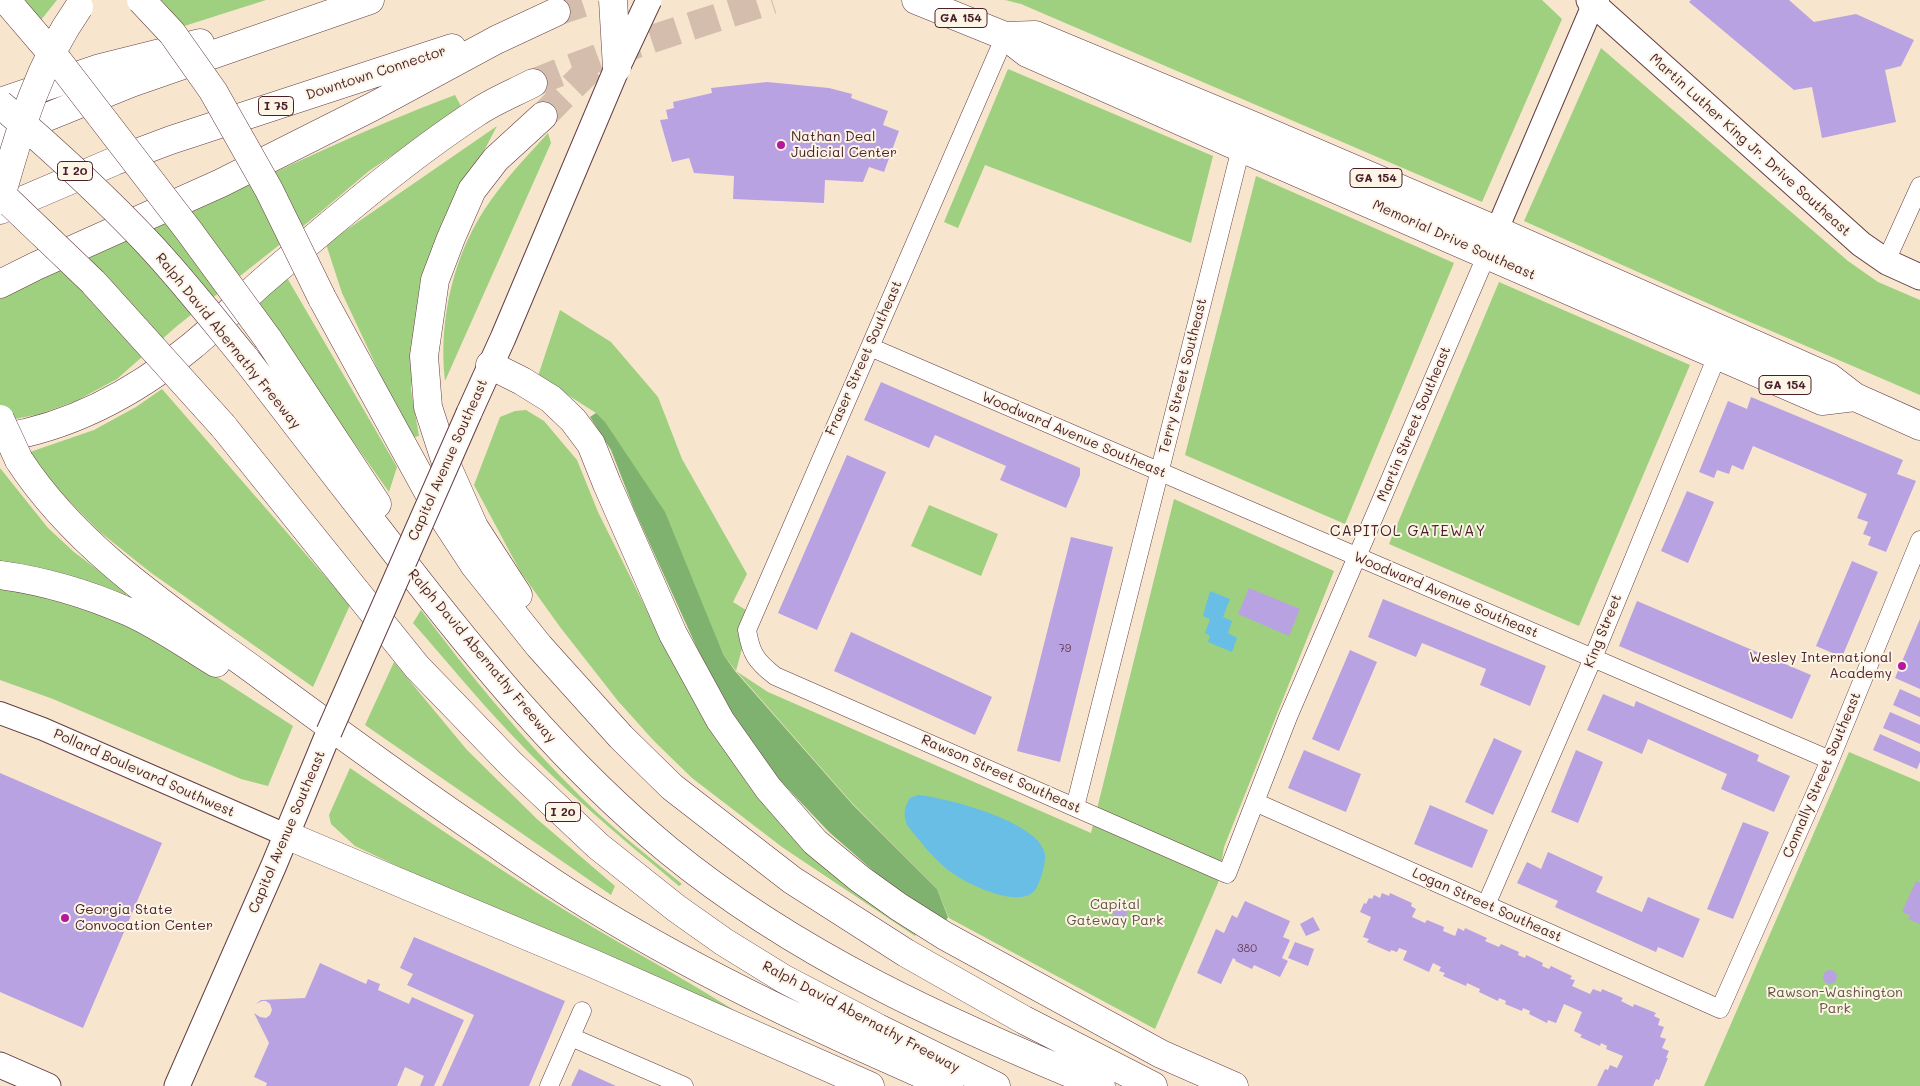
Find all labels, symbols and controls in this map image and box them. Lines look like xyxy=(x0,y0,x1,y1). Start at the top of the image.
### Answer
road number: GA 154 xyxy=(935,8,987,28)
street label: Downtown Connector xyxy=(304,42,448,104)
street label: Martin Luther King Jr. Drive Southeast xyxy=(1646,50,1854,240)
road number: I 75 xyxy=(258,96,294,115)
place label: Nathan Deal Judicial Center xyxy=(791,129,897,162)
marker: Nathan Deal Judicial Center xyxy=(775,139,787,151)
road number: I 20 xyxy=(58,162,92,180)
road number: GA 154 xyxy=(1350,168,1402,188)
street label: Memorial Drive Southeast xyxy=(1370,196,1538,284)
street label: Ralph David Abernathy Freeway xyxy=(152,250,304,432)
street label: Fraser Street Southeast xyxy=(822,278,906,438)
street label: Terry Street Southeast xyxy=(1156,297,1210,455)
street label: Martin Street Southeast xyxy=(1374,344,1454,504)
road number: GA 154 xyxy=(1759,376,1811,394)
street label: Capitol Avenue Southeast xyxy=(405,377,491,543)
street label: Woodward Avenue Southeast xyxy=(979,388,1169,482)
district label: CAPITOL GATEWAY xyxy=(1328,522,1488,540)
street label: Woodward Avenue Southeast xyxy=(1351,548,1541,642)
street label: Ralph David Abernathy Freeway xyxy=(404,566,560,746)
street label: King Street xyxy=(1581,592,1625,670)
house number: 79 xyxy=(1059,642,1071,656)
place label: Wesley International Academy xyxy=(1749,650,1892,682)
marker: Wesley International Academy xyxy=(1896,660,1908,672)
street label: Connally Street Southeast xyxy=(1779,689,1865,861)
street label: Pollard Boulevard Southwest xyxy=(51,725,237,821)
street label: Rawson Street Southeast xyxy=(918,731,1084,817)
street label: Capitol Avenue Southeast xyxy=(245,748,329,916)
road number: I 20 xyxy=(546,802,580,822)
street label: Logan Street Southeast xyxy=(1410,864,1564,946)
park label: Capital Gateway Park xyxy=(1066,897,1164,930)
place label: Georgia State Convocation Center xyxy=(75,902,213,934)
marker: Georgia State Convocation Center xyxy=(59,912,71,924)
house number: 380 xyxy=(1237,942,1257,956)
street label: Ralph David Abernathy Freeway xyxy=(759,958,963,1076)
park label: Rawson-Washington Park xyxy=(1767,985,1903,1018)

